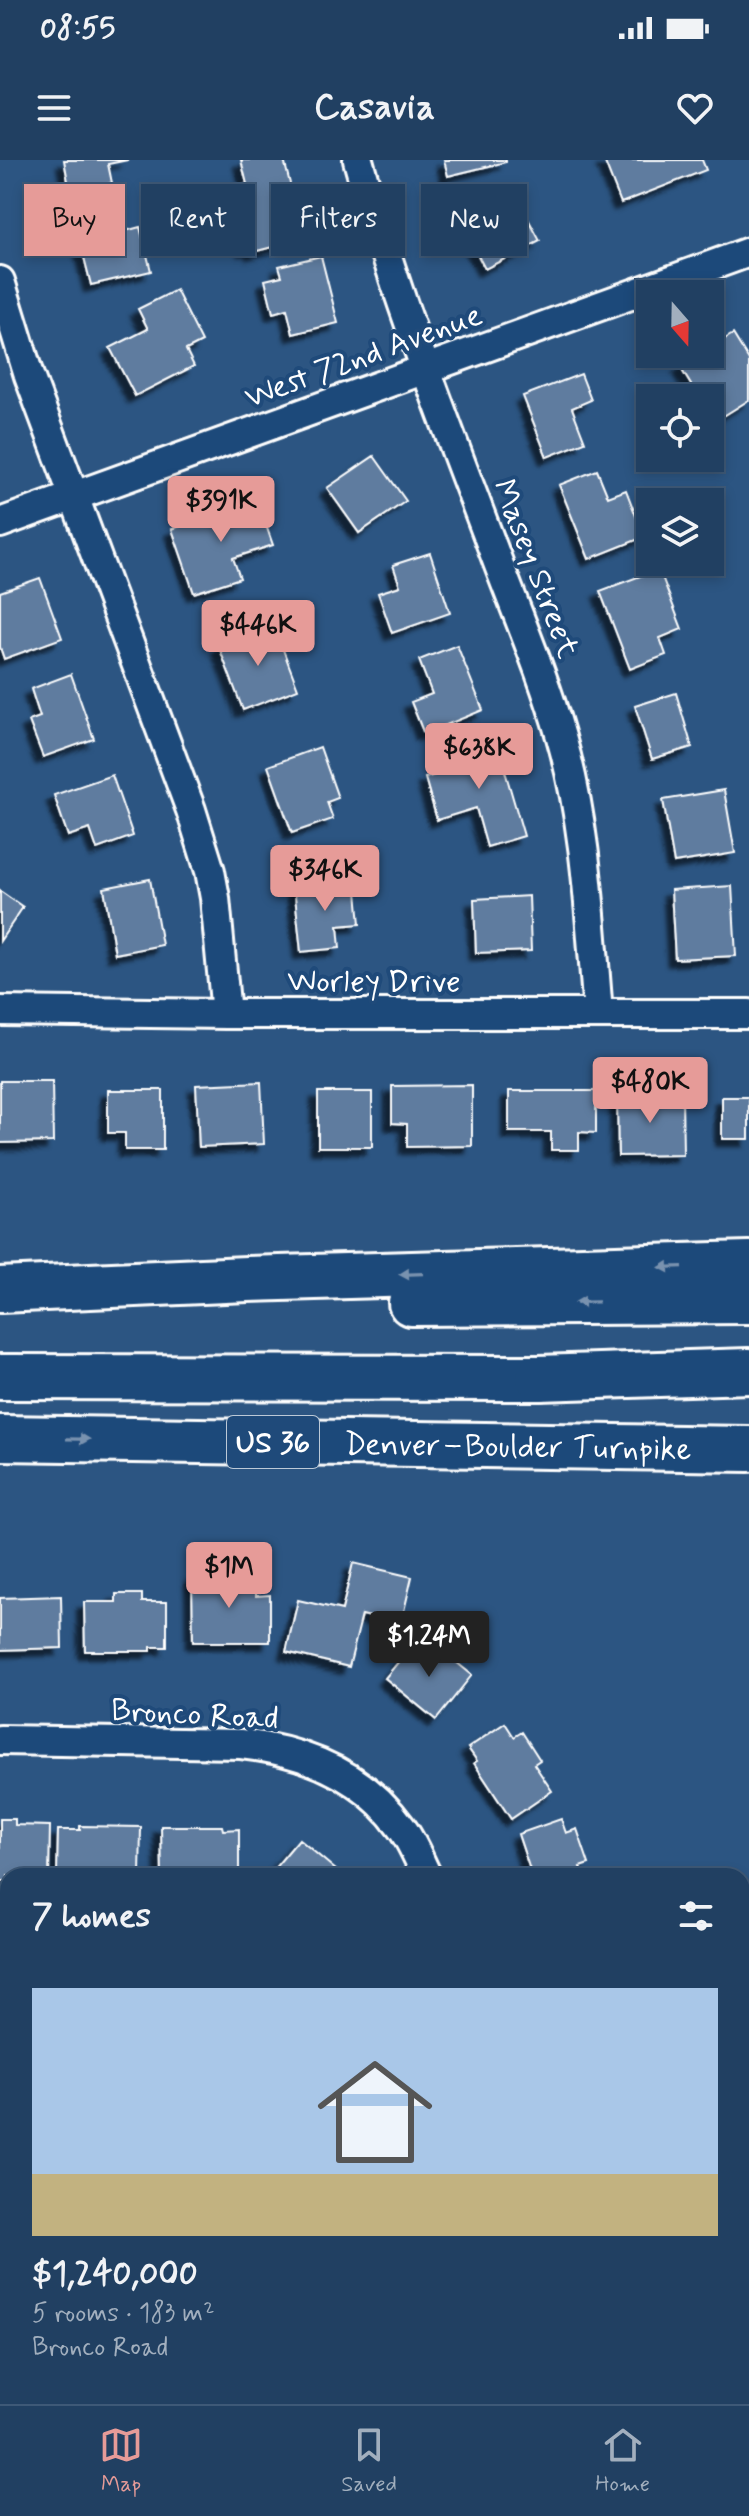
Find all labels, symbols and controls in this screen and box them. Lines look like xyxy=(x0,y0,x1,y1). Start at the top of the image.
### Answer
text: 08:55 xyxy=(40,9,115,48)
text: Casavia xyxy=(314,85,435,132)
icon: menu xyxy=(32,86,76,130)
icon: heart xyxy=(673,86,717,130)
chip: Buy xyxy=(24,184,125,256)
chip: Rent xyxy=(141,184,255,256)
chip: Filters xyxy=(271,184,405,256)
chip: New xyxy=(421,184,527,256)
north arrow xyxy=(636,280,724,368)
map controls xyxy=(636,280,724,576)
street label: West 72nd Avenue xyxy=(239,294,488,419)
button: locate xyxy=(636,384,724,472)
street label: Masey Street xyxy=(482,473,589,664)
pin: $391K xyxy=(165,476,277,544)
text: $391K xyxy=(185,485,257,519)
button: layers xyxy=(636,488,724,576)
pin: $446K xyxy=(202,600,314,668)
text: $446K xyxy=(220,609,296,643)
pin: $638K xyxy=(423,723,535,791)
text: $638K xyxy=(443,732,515,766)
pin: $346K xyxy=(269,845,381,913)
text: $346K xyxy=(288,854,362,888)
street label: Worley Drive xyxy=(287,961,461,1003)
pin: $480K xyxy=(594,1057,706,1125)
text: $480K xyxy=(611,1066,689,1100)
one-way arrow xyxy=(658,1260,683,1273)
one-way arrow xyxy=(398,1268,423,1281)
one-way arrow xyxy=(574,1296,599,1308)
road number: US 36 xyxy=(227,1416,319,1468)
street label: Denver–Boulder Turnpike xyxy=(344,1424,692,1471)
one-way arrow xyxy=(66,1433,91,1446)
pin: $1M xyxy=(190,1542,268,1610)
text: $1M xyxy=(204,1551,254,1585)
pin: $1.24M xyxy=(364,1611,494,1679)
text: $1.24M xyxy=(387,1620,471,1654)
street label: Bronco Road xyxy=(110,1690,280,1740)
text: 7 homes xyxy=(32,1894,151,1939)
icon: filters xyxy=(674,1894,718,1938)
icon: home xyxy=(303,2040,447,2184)
text: $1,240,000 xyxy=(32,2252,198,2297)
text: 5 rooms · 183 m² xyxy=(32,2297,215,2331)
text: Bronco Road xyxy=(32,2331,168,2365)
tab: Map xyxy=(99,2423,143,2499)
tab: Saved xyxy=(341,2423,397,2499)
tab: Home xyxy=(595,2423,650,2499)

